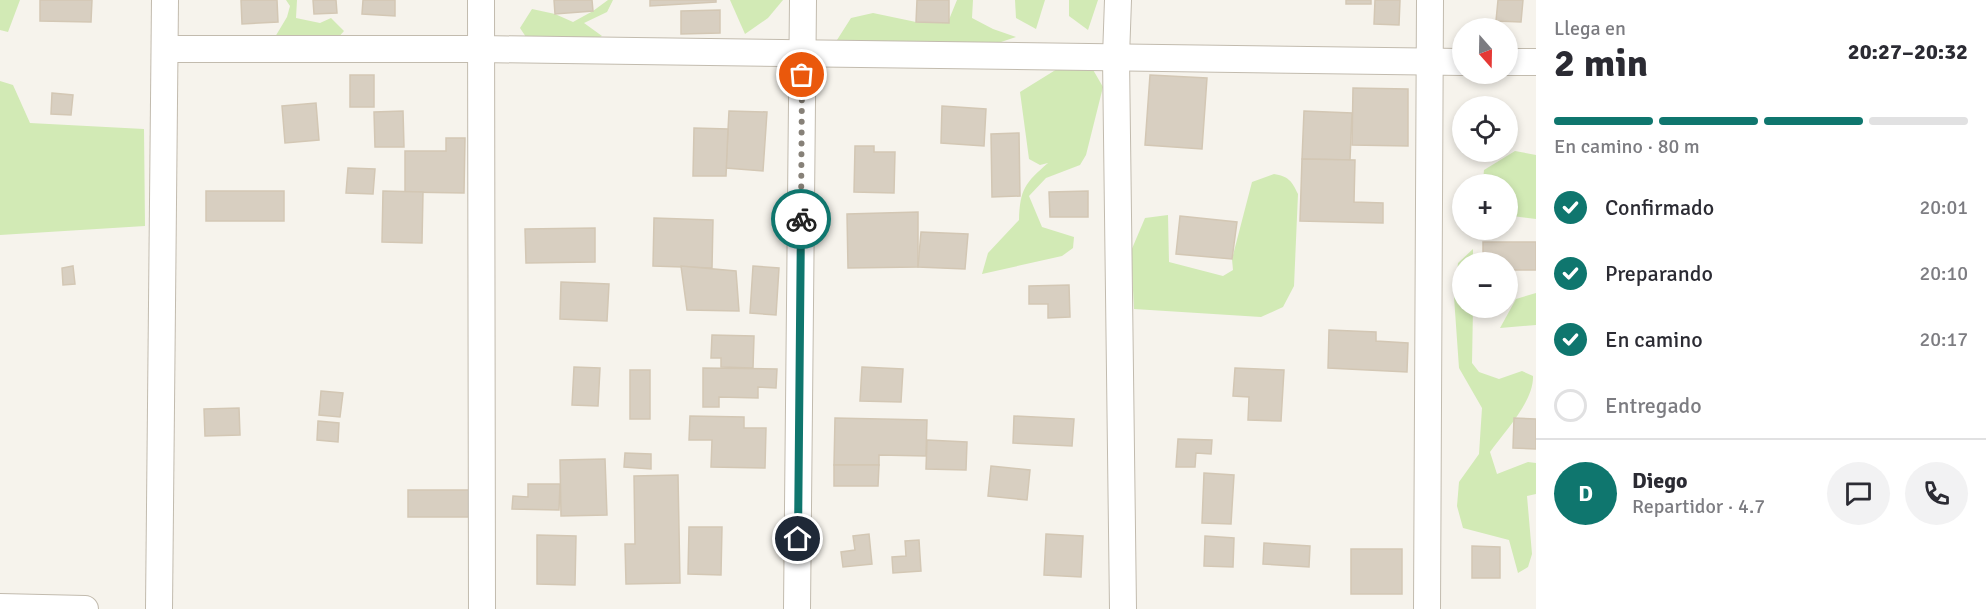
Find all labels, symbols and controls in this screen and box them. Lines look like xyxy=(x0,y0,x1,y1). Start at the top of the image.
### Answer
text: Llega en xyxy=(1554,16,1626,41)
north arrow xyxy=(1452,18,1518,84)
map controls xyxy=(1452,18,1518,318)
text: 20:27–20:32 xyxy=(1848,38,1968,65)
text: 2 min xyxy=(1554,39,1648,87)
pin xyxy=(776,49,827,100)
icon: bag xyxy=(785,58,818,91)
button: locate xyxy=(1452,96,1518,162)
text: En camino · 80 m xyxy=(1554,134,1700,159)
button: + xyxy=(1452,174,1518,240)
courier xyxy=(771,189,831,249)
icon: check xyxy=(1554,191,1587,224)
text: Confirmado xyxy=(1605,194,1714,221)
text: 20:01 xyxy=(1919,195,1968,220)
icon: bike xyxy=(785,203,818,236)
button: − xyxy=(1452,252,1518,318)
icon: check xyxy=(1554,257,1587,290)
text: Preparando xyxy=(1605,260,1713,287)
text: 20:10 xyxy=(1919,261,1968,286)
icon: check xyxy=(1554,323,1587,356)
text: En camino xyxy=(1605,326,1703,353)
text: 20:17 xyxy=(1919,327,1968,352)
text: Entregado xyxy=(1605,392,1702,419)
button: chat xyxy=(1827,462,1890,525)
button: phone xyxy=(1905,462,1968,525)
text: Diego xyxy=(1632,467,1687,494)
text: D xyxy=(1578,480,1593,507)
text: Repartidor · 4.7 xyxy=(1632,494,1765,519)
pin xyxy=(772,513,823,564)
icon: home xyxy=(781,522,814,555)

